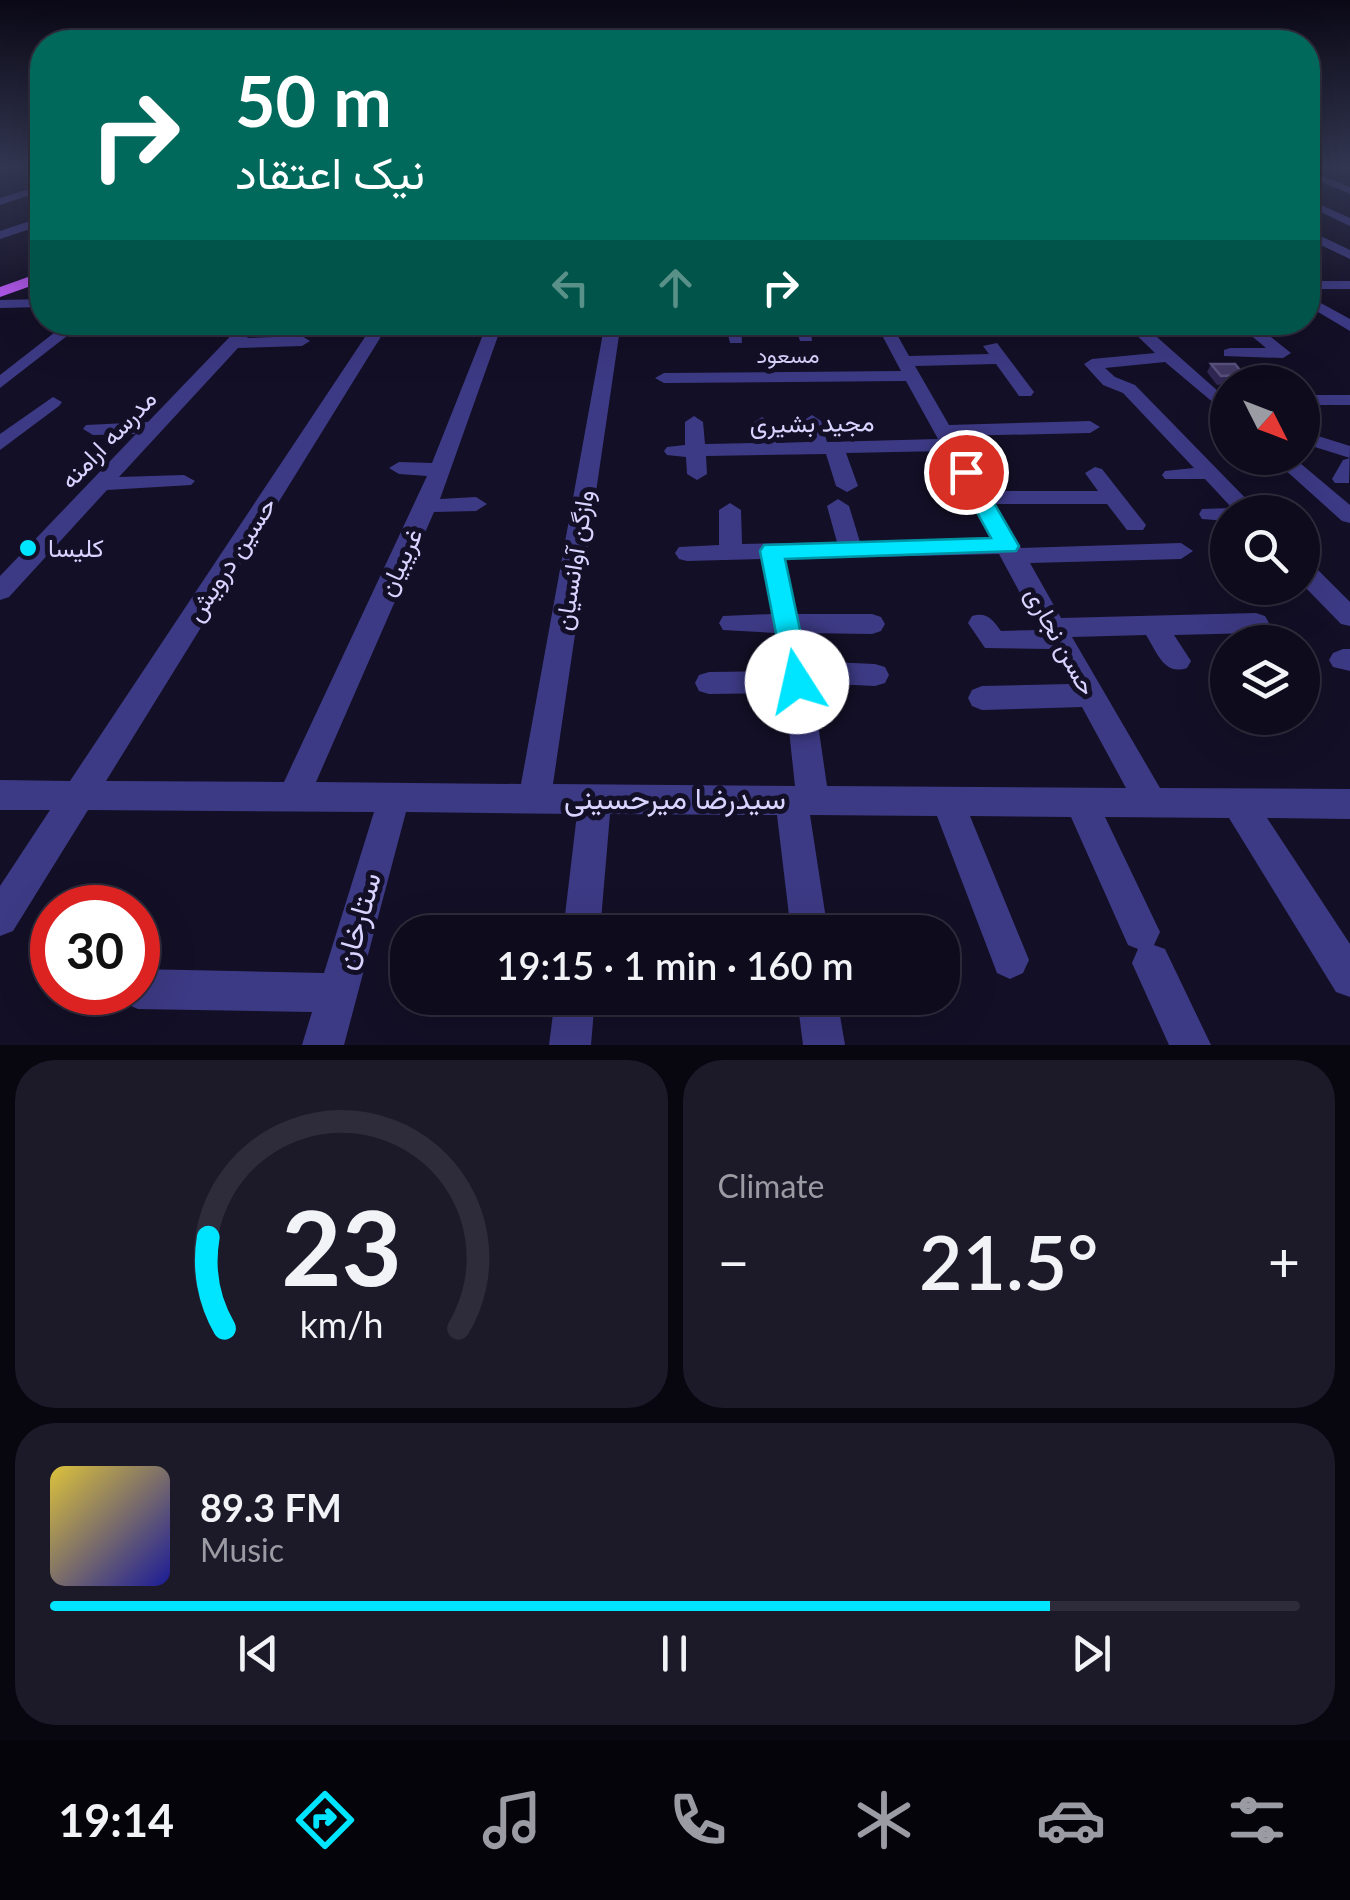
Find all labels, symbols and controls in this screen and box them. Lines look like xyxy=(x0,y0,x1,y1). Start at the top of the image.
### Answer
text: 50 m xyxy=(235,58,392,142)
icon: right xyxy=(70,70,200,200)
text: نیک اعتقاد xyxy=(235,145,425,199)
icon: left xyxy=(543,260,598,315)
icon: ahead xyxy=(648,260,703,315)
icon: right xyxy=(753,260,808,315)
street label: مسعود xyxy=(756,341,820,369)
north arrow xyxy=(1210,365,1320,475)
map controls xyxy=(1210,365,1320,735)
street label: مدرسه ارامنه xyxy=(53,383,163,495)
street label: مجید بشیری xyxy=(749,406,875,440)
pin xyxy=(924,430,1009,515)
icon: arrive xyxy=(939,445,994,500)
street label: وازگن آوانسیان xyxy=(547,487,601,633)
street label: حسین درویش xyxy=(179,491,283,627)
button: search xyxy=(1210,495,1320,605)
street label: غریبیان xyxy=(370,523,430,601)
place label: کلیسا xyxy=(48,532,104,563)
marker: کلیسا xyxy=(17,537,39,559)
street label: حسن نجاری xyxy=(1018,581,1104,701)
button: layers xyxy=(1210,625,1320,735)
position arrow xyxy=(745,630,849,734)
street label: سیدرضا میرحسینی xyxy=(564,779,786,817)
street label: ستارخان xyxy=(325,868,389,974)
speed limit sign: 30 xyxy=(30,885,160,1015)
text: 19:15 · 1 min · 160 m xyxy=(497,942,853,988)
text: Climate xyxy=(718,1166,824,1205)
text: 23 xyxy=(281,1183,402,1308)
text: 21.5° xyxy=(919,1216,1098,1306)
text: − xyxy=(718,1228,749,1294)
text: + xyxy=(1268,1228,1300,1294)
text: km/h xyxy=(299,1303,383,1346)
text: 89.3 FM xyxy=(200,1484,342,1530)
text: Music xyxy=(200,1530,284,1569)
icon: previous xyxy=(231,1626,286,1681)
icon: pause xyxy=(647,1626,702,1681)
icon: next xyxy=(1064,1626,1119,1681)
icon: directions xyxy=(290,1785,360,1855)
icon: music xyxy=(477,1785,547,1855)
icon: phone xyxy=(663,1785,733,1855)
icon: climate xyxy=(849,1785,919,1855)
icon: car xyxy=(1036,1785,1106,1855)
icon: filters xyxy=(1222,1785,1292,1855)
text: 19:14 xyxy=(58,1793,174,1847)

